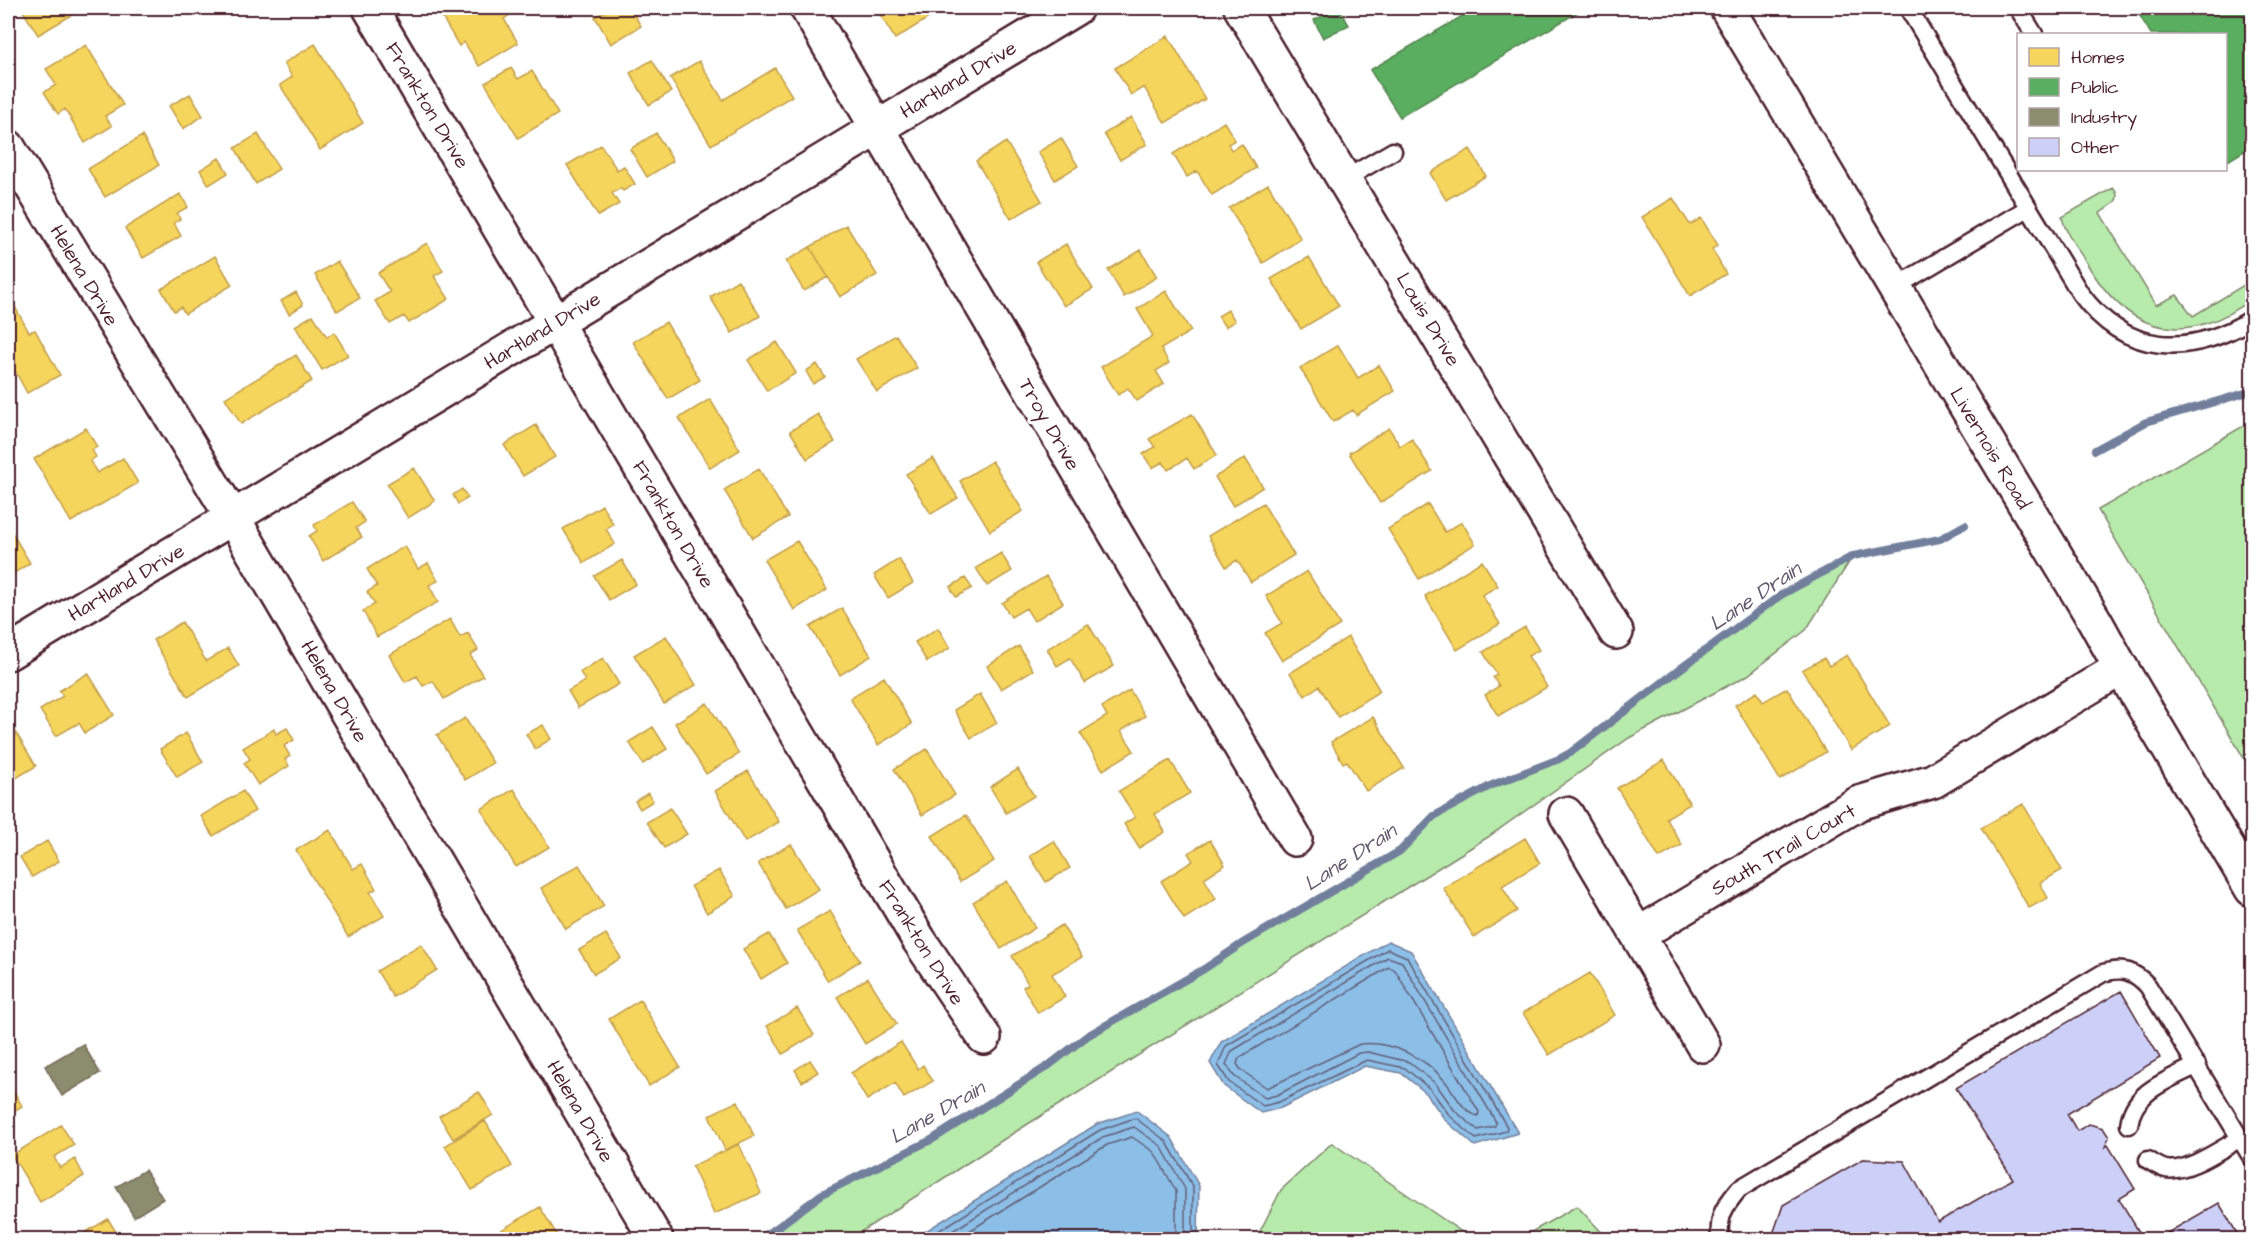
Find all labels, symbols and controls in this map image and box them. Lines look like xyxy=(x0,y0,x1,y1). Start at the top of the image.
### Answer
legend xyxy=(2017,33,2227,171)
street label: Hartland Drive xyxy=(895,34,1022,126)
street label: Frankton Drive xyxy=(378,37,476,174)
text: Homes xyxy=(2071,45,2125,70)
text: Public xyxy=(2071,75,2119,100)
text: Industry xyxy=(2071,105,2137,131)
text: Other xyxy=(2071,135,2119,160)
street label: Helena Drive xyxy=(43,220,125,331)
street label: Louis Drive xyxy=(1389,267,1467,372)
street label: Hartland Drive xyxy=(479,285,606,377)
street label: Troy Drive xyxy=(1011,373,1087,476)
street label: Livernois Road xyxy=(1943,382,2038,515)
street label: Frankton Drive xyxy=(625,456,721,594)
street label: Hartland Drive xyxy=(63,537,190,629)
water label: Lane Drain xyxy=(1704,554,1808,638)
street label: Helena Drive xyxy=(294,635,375,748)
street label: South Trail Court xyxy=(1706,797,1861,903)
water label: Lane Drain xyxy=(1298,816,1403,898)
street label: Frankton Drive xyxy=(871,875,971,1011)
street label: Helena Drive xyxy=(540,1055,621,1168)
water label: Lane Drain xyxy=(885,1073,991,1151)

